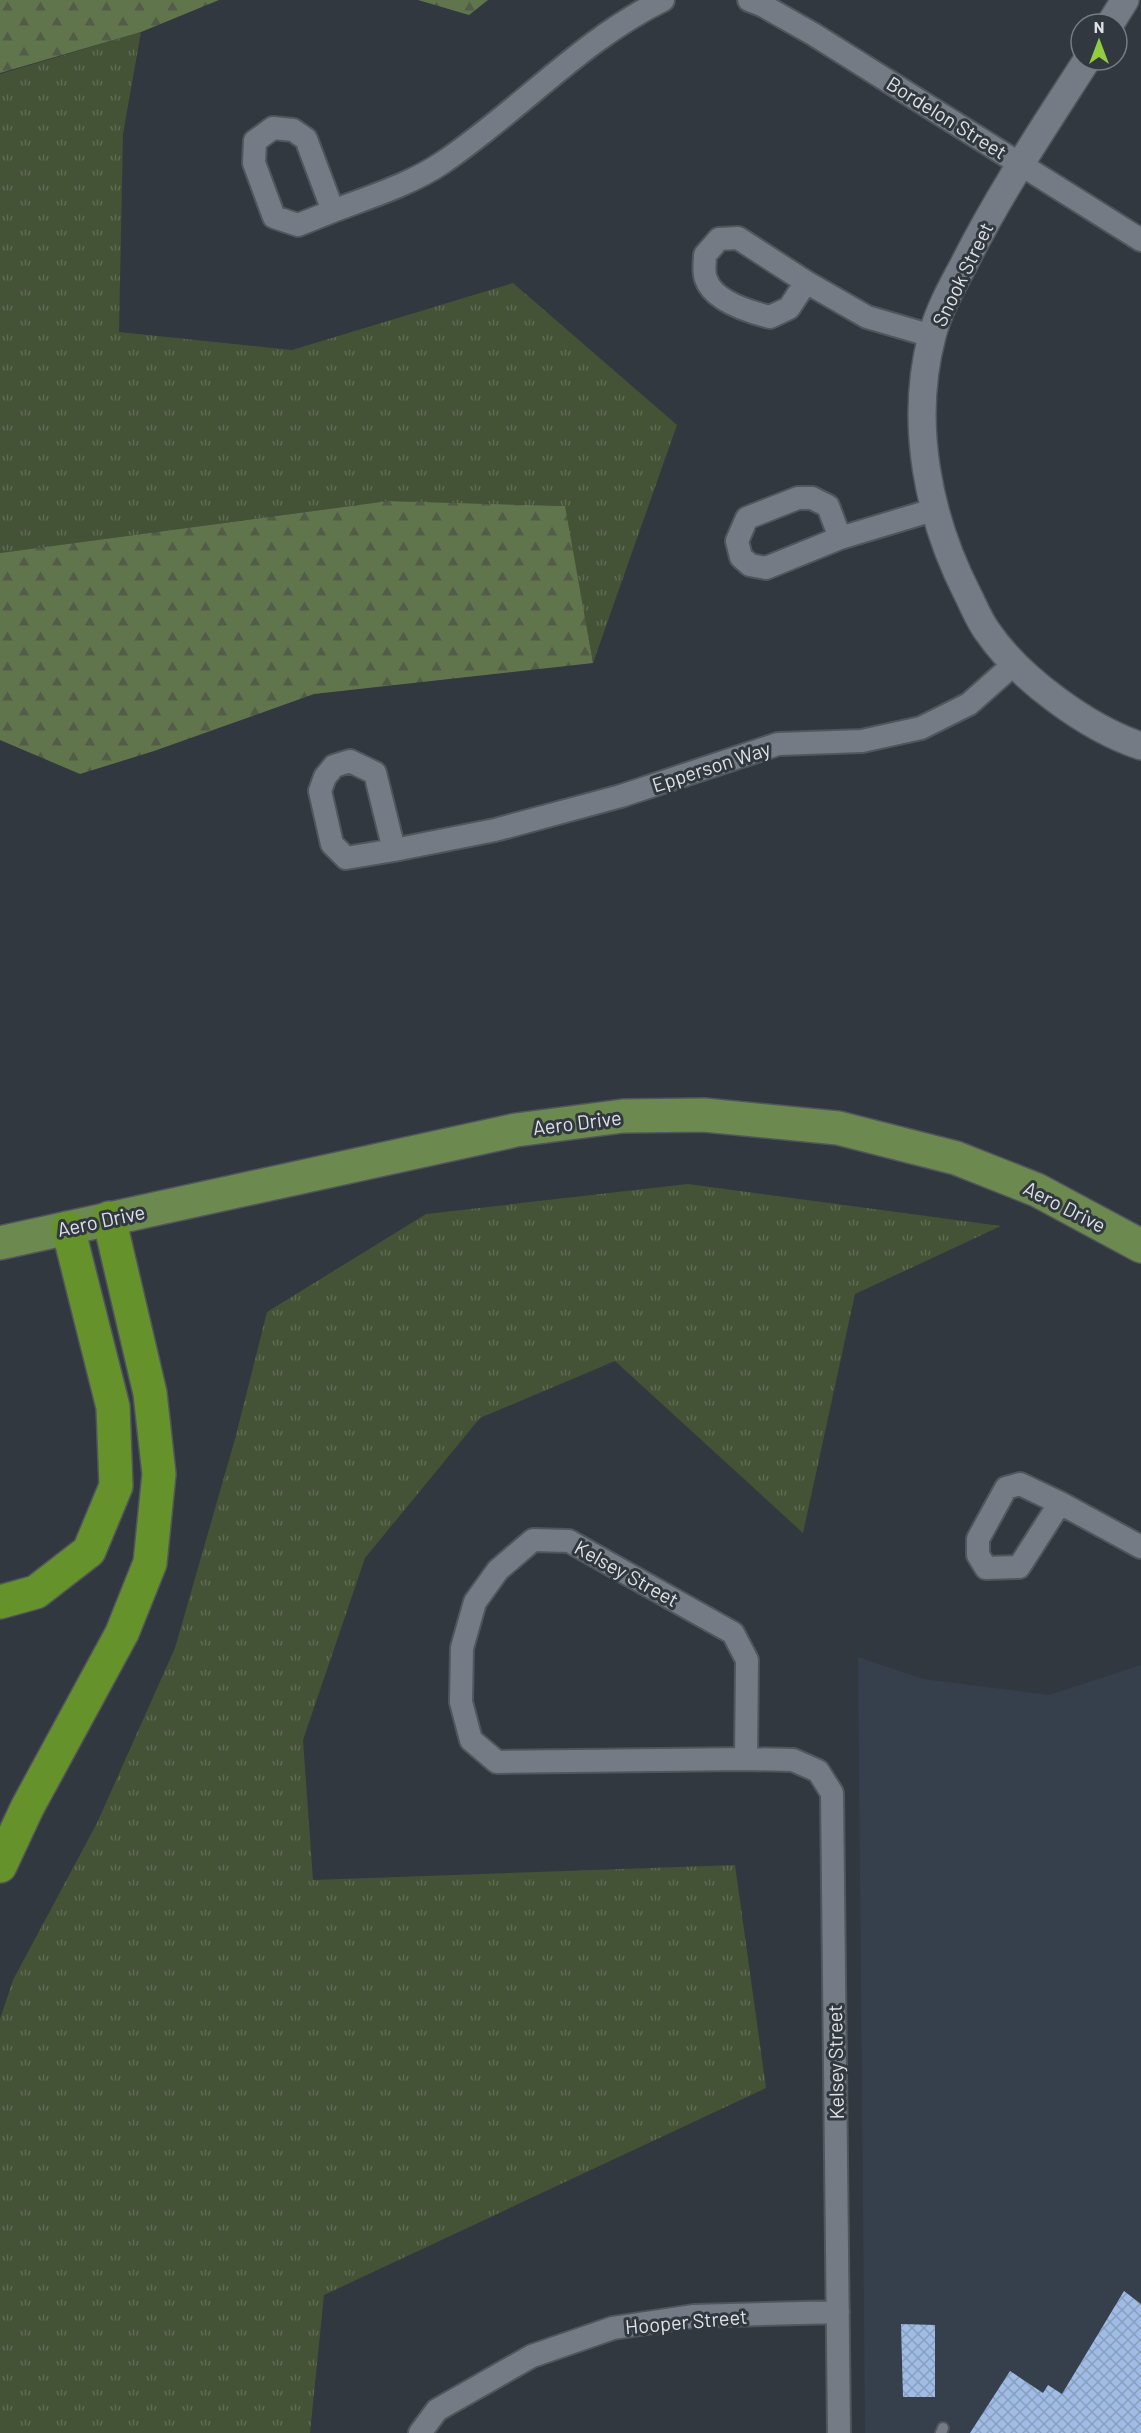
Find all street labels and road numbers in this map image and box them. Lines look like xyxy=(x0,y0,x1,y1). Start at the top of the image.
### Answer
street label: Bordelon Street xyxy=(883,70,1011,164)
street label: Snook Street xyxy=(927,218,997,330)
street label: Epperson Way xyxy=(649,736,773,796)
street label: Aero Drive xyxy=(531,1105,623,1139)
street label: Aero Drive xyxy=(1020,1175,1110,1237)
street label: Aero Drive xyxy=(55,1199,147,1241)
street label: Kelsey Street xyxy=(571,1535,683,1611)
street label: Kelsey Street xyxy=(822,2004,848,2120)
street label: Hooper Street xyxy=(624,2304,748,2338)

